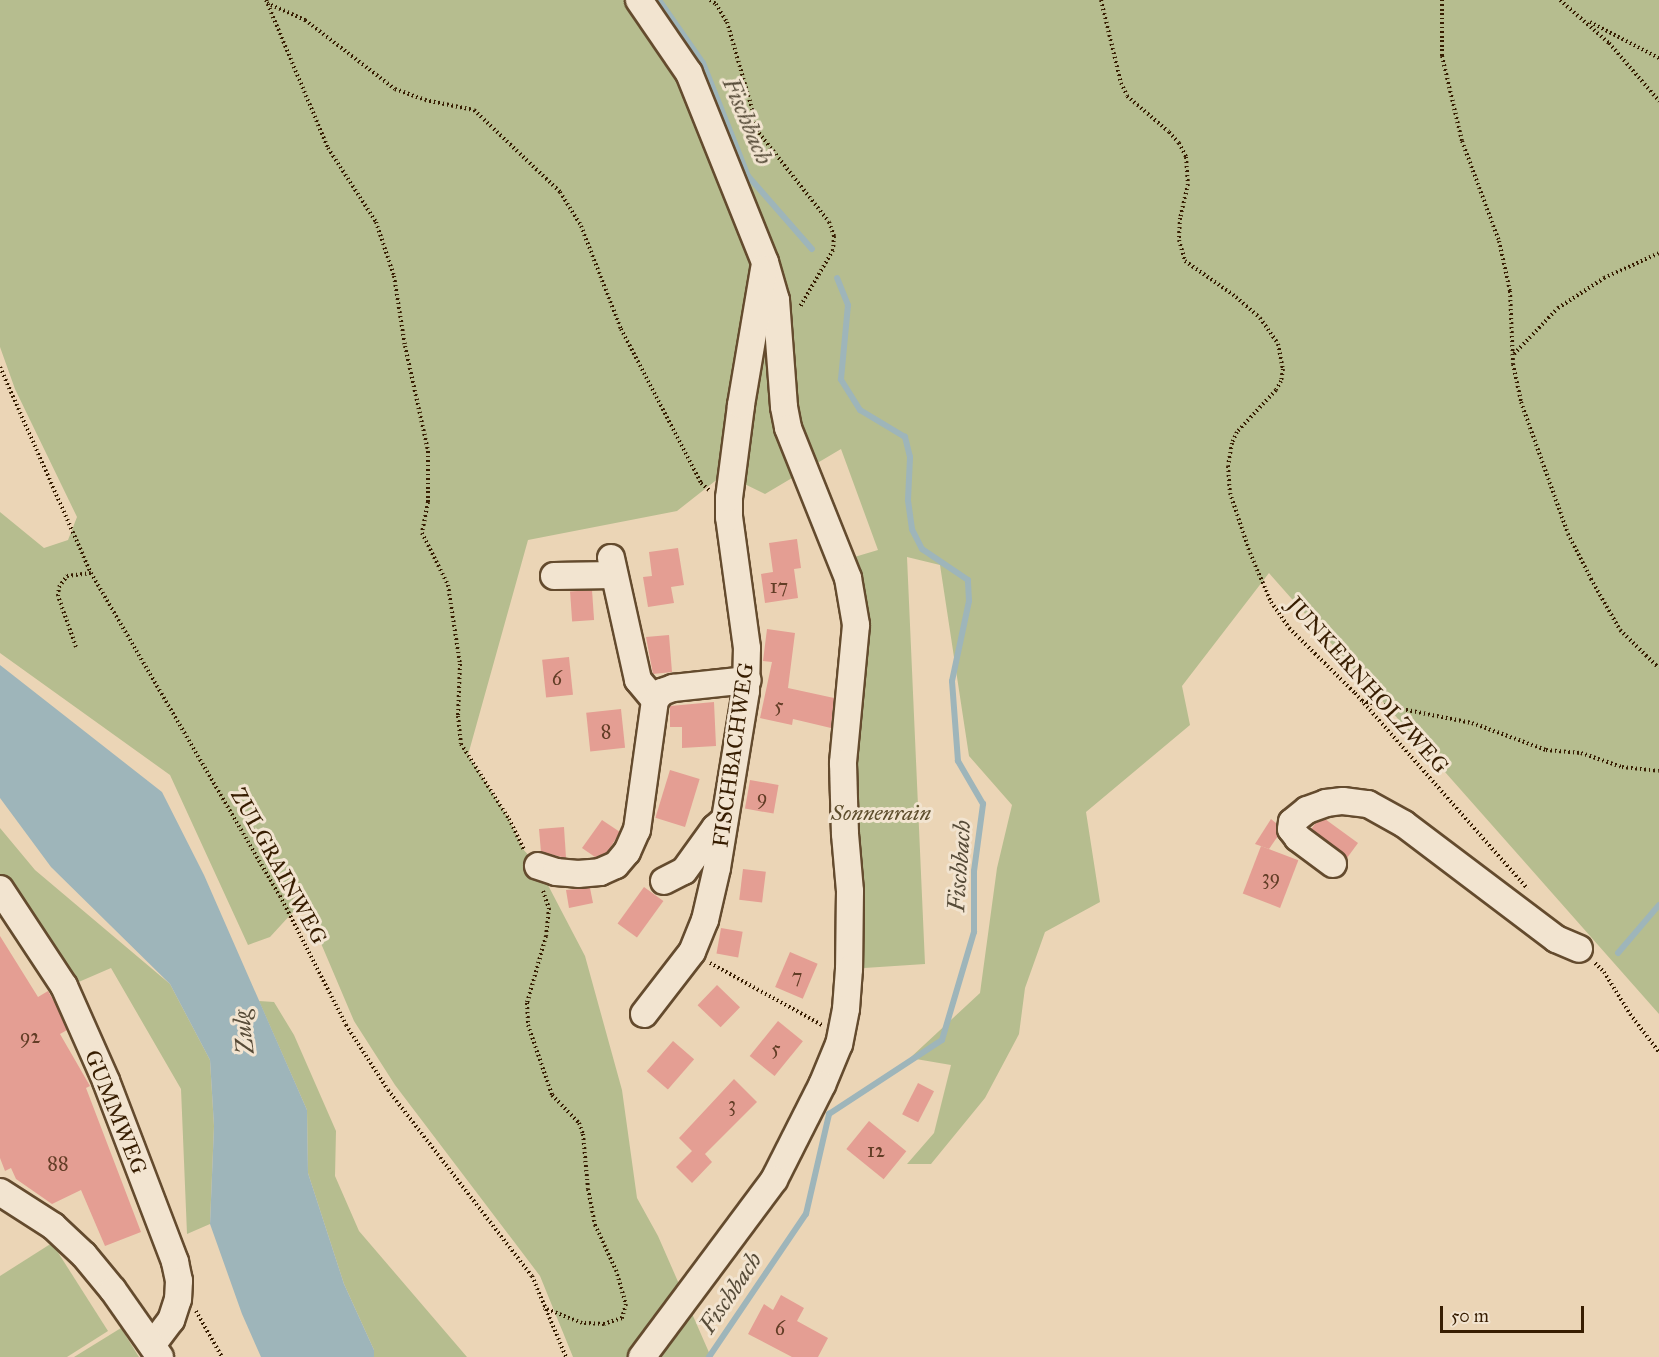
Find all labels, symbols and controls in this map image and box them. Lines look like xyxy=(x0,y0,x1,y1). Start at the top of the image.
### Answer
water label: Fischbach xyxy=(716,73,778,169)
house number: 17 xyxy=(770,574,788,598)
street label: JUNKERNHOLZWEG xyxy=(1282,591,1454,779)
street label: FISCHBACHWEG xyxy=(707,661,759,849)
house number: 6 xyxy=(552,666,562,690)
house number: 5 xyxy=(774,693,784,717)
house number: 8 xyxy=(601,719,611,743)
street label: ZULGRAINWEG xyxy=(225,783,333,949)
house number: 9 xyxy=(757,785,767,809)
park label: Sonnenrain xyxy=(831,800,931,826)
water label: Fischbach xyxy=(942,819,978,913)
house number: 39 xyxy=(1262,865,1280,889)
house number: 7 xyxy=(792,964,802,988)
water label: Zulg xyxy=(227,1009,261,1055)
house number: 92 xyxy=(20,1024,40,1048)
house number: 5 xyxy=(771,1036,781,1060)
street label: GUMMWEG xyxy=(79,1046,153,1178)
house number: 3 xyxy=(728,1092,736,1116)
house number: 12 xyxy=(867,1138,885,1162)
house number: 88 xyxy=(47,1151,69,1175)
water label: Fischbach xyxy=(693,1247,769,1339)
scale bar xyxy=(1443,1294,1587,1332)
text: 50 m xyxy=(1451,1305,1489,1327)
house number: 6 xyxy=(775,1316,785,1340)

